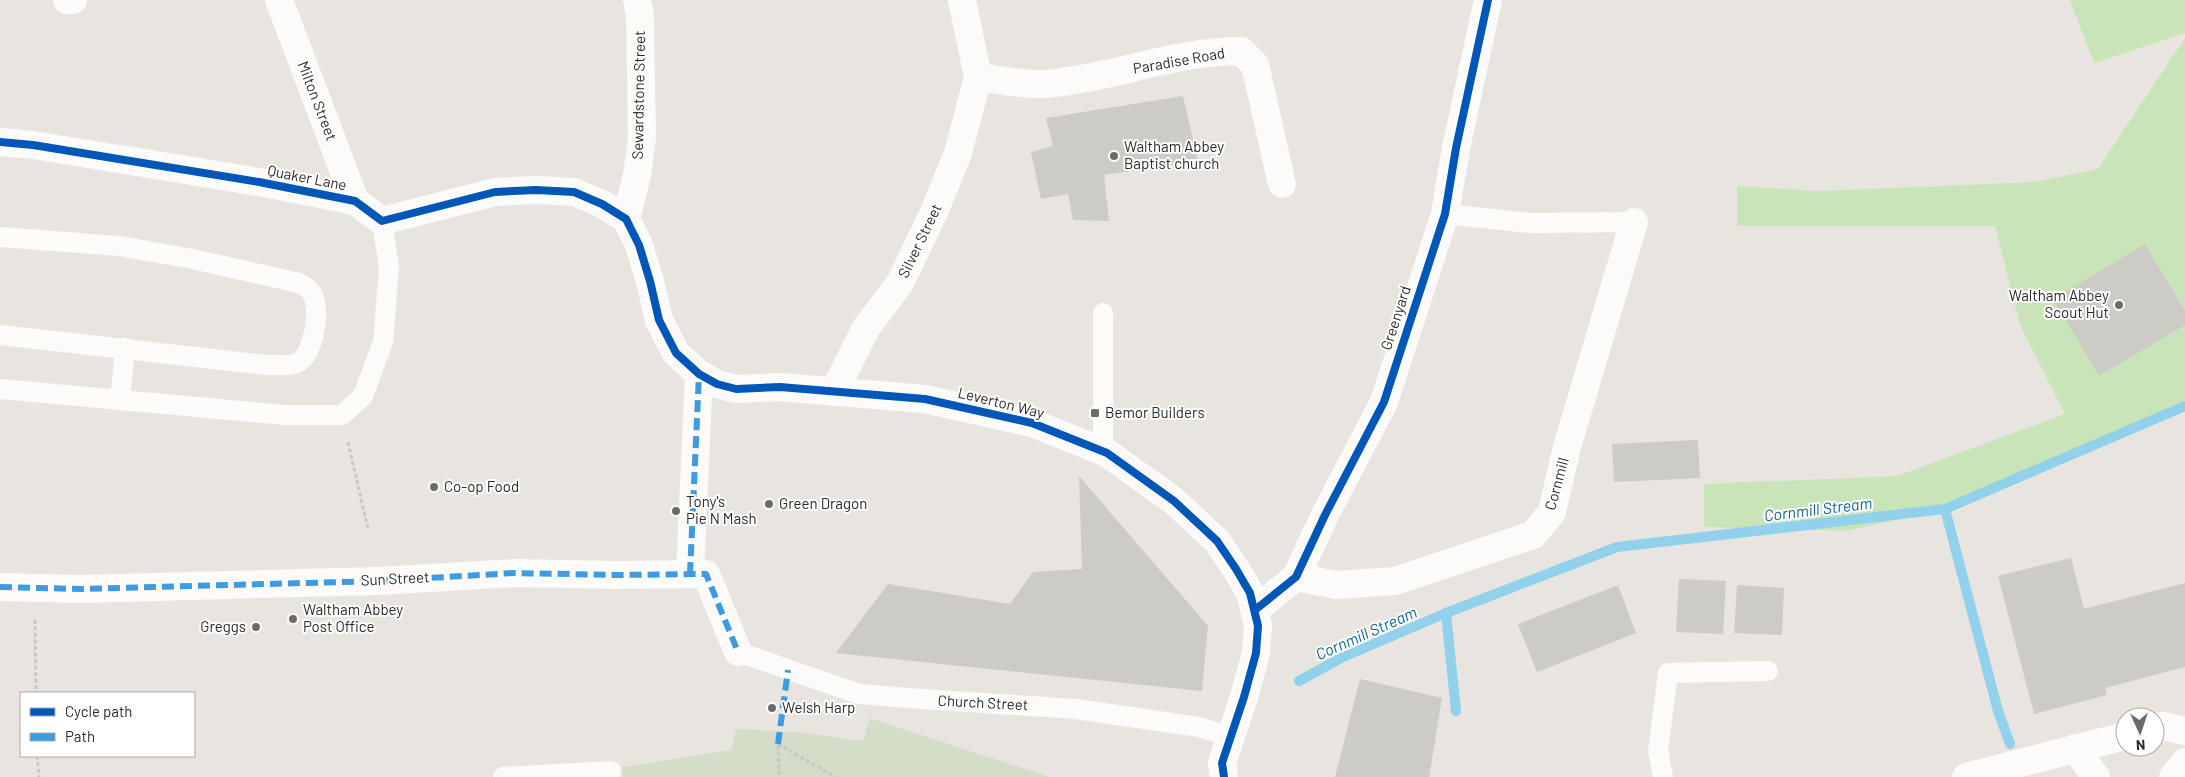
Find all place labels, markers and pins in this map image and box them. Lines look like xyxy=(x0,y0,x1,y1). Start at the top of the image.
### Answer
place label: Waltham Abbey Baptist church xyxy=(1124,137,1224,172)
marker: Waltham Abbey Baptist church xyxy=(1108,150,1120,162)
place label: Waltham Abbey Scout Hut xyxy=(2009,286,2109,321)
marker: Waltham Abbey Scout Hut xyxy=(2113,299,2125,311)
place label: Bemor Builders xyxy=(1105,403,1205,421)
marker: Bemor Builders xyxy=(1089,407,1101,419)
place label: Co-op Food xyxy=(444,477,519,495)
marker: Co-op Food xyxy=(428,481,440,493)
place label: Tony's Pie N Mash xyxy=(686,492,757,527)
place label: Green Dragon xyxy=(779,494,867,512)
marker: Green Dragon xyxy=(763,498,775,510)
marker: Tony's Pie N Mash xyxy=(670,505,682,517)
place label: Waltham Abbey Post Office xyxy=(303,600,403,635)
marker: Waltham Abbey Post Office xyxy=(287,613,299,625)
place label: Greggs xyxy=(200,617,246,635)
marker: Greggs xyxy=(250,621,262,633)
place label: Welsh Harp xyxy=(782,698,855,716)
marker: Welsh Harp xyxy=(766,702,778,714)

